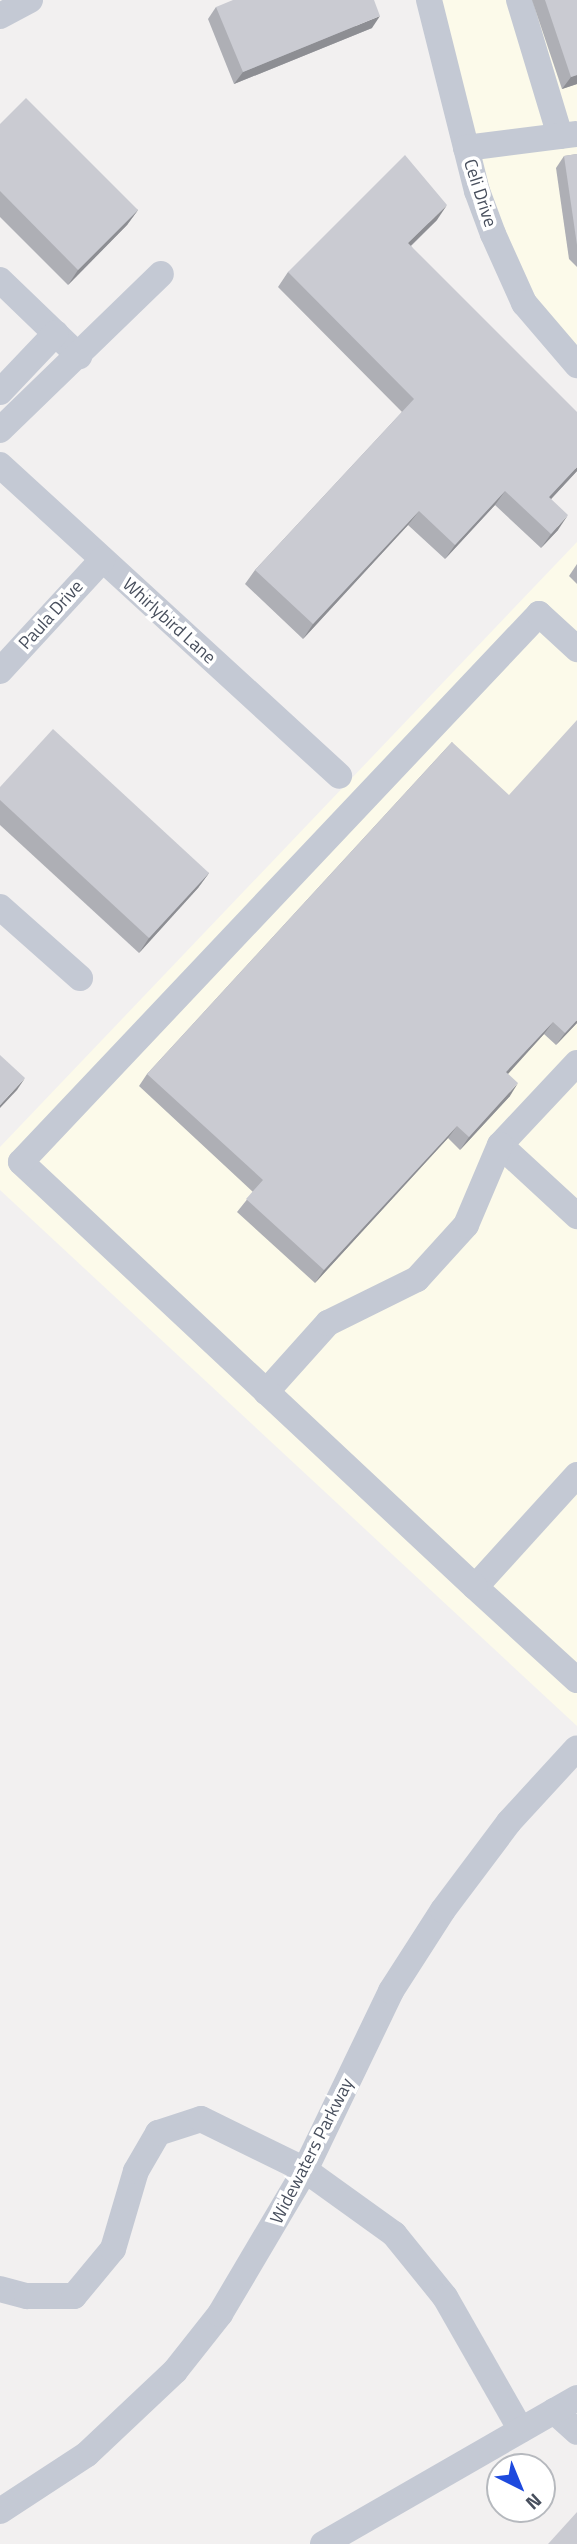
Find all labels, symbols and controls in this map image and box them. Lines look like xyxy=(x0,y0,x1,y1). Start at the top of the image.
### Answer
street label: Celi Drive xyxy=(459,156,501,230)
street label: Whirlybird Lane xyxy=(118,574,220,668)
street label: Paula Drive xyxy=(14,576,88,654)
street label: Widewaters Parkway xyxy=(266,2074,358,2228)
north arrow xyxy=(486,2453,556,2523)
text: N xyxy=(520,2487,549,2517)

